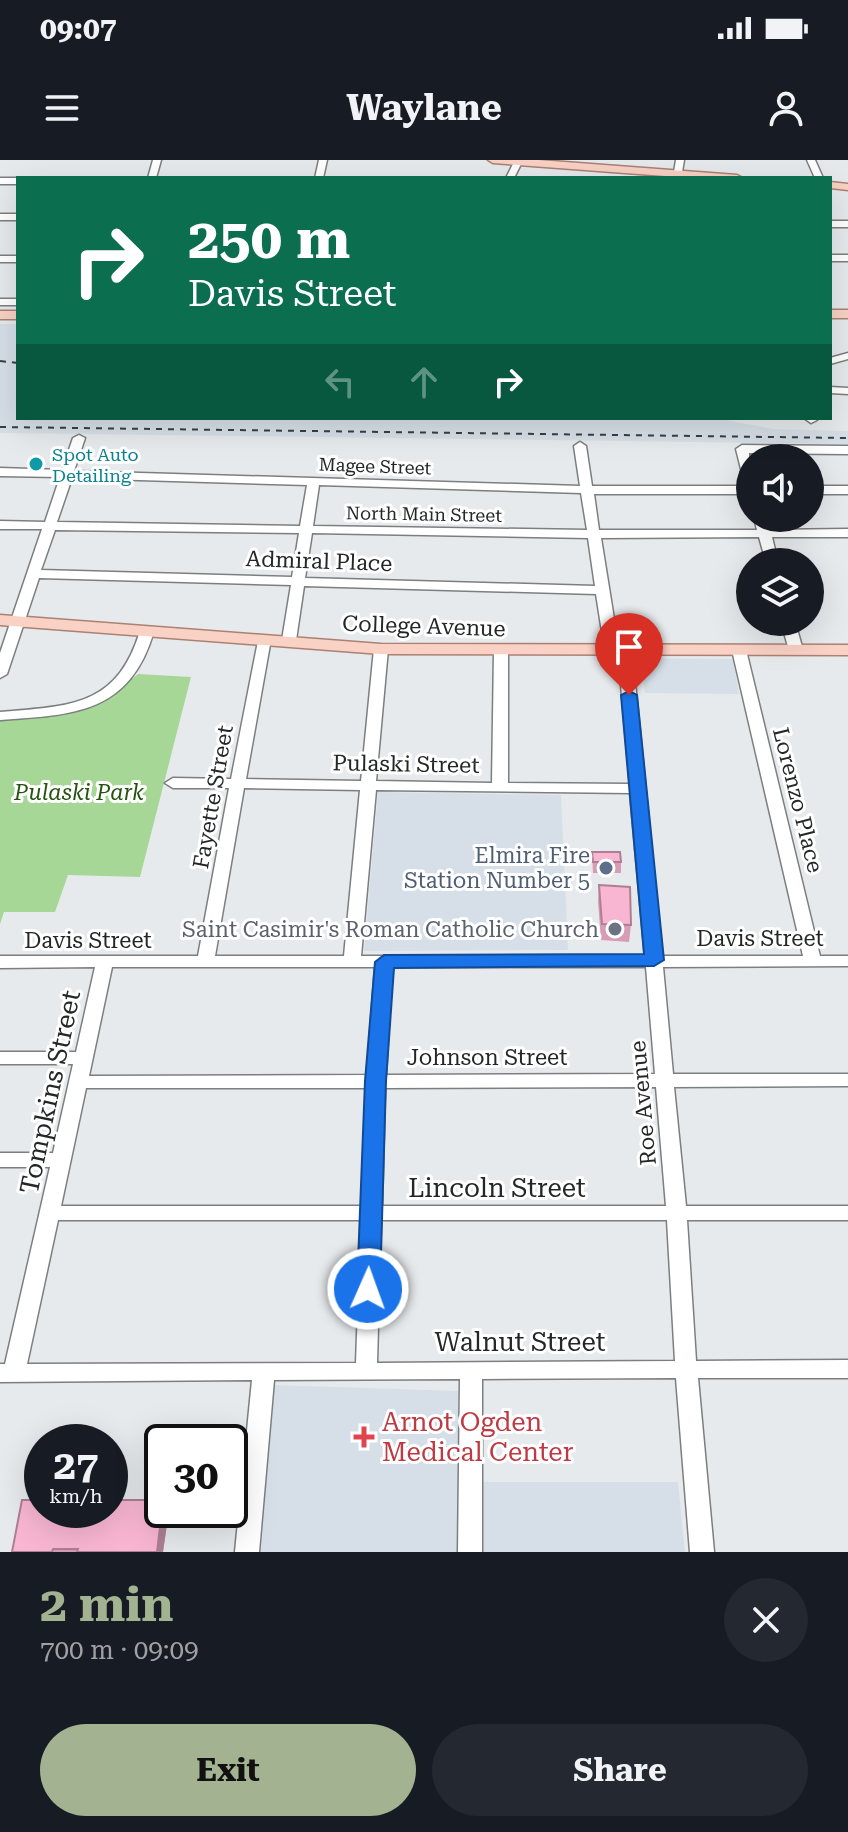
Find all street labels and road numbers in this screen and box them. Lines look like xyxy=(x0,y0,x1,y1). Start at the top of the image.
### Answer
street label: Magee Street xyxy=(318,454,432,478)
street label: North Main Street xyxy=(346,502,502,526)
street label: Admiral Place xyxy=(245,546,393,576)
street label: College Avenue xyxy=(342,611,506,641)
street label: Fayette Street xyxy=(188,723,238,871)
street label: Lorenzo Place xyxy=(768,725,828,875)
street label: Pulaski Street xyxy=(332,750,480,778)
street label: Davis Street xyxy=(696,926,824,951)
street label: Davis Street xyxy=(24,928,152,953)
street label: Tompkins Street xyxy=(14,987,86,1197)
street label: Roe Avenue xyxy=(625,1040,661,1166)
street label: Johnson Street xyxy=(407,1045,567,1070)
street label: Lincoln Street xyxy=(408,1173,586,1203)
street label: Walnut Street xyxy=(434,1327,606,1357)

